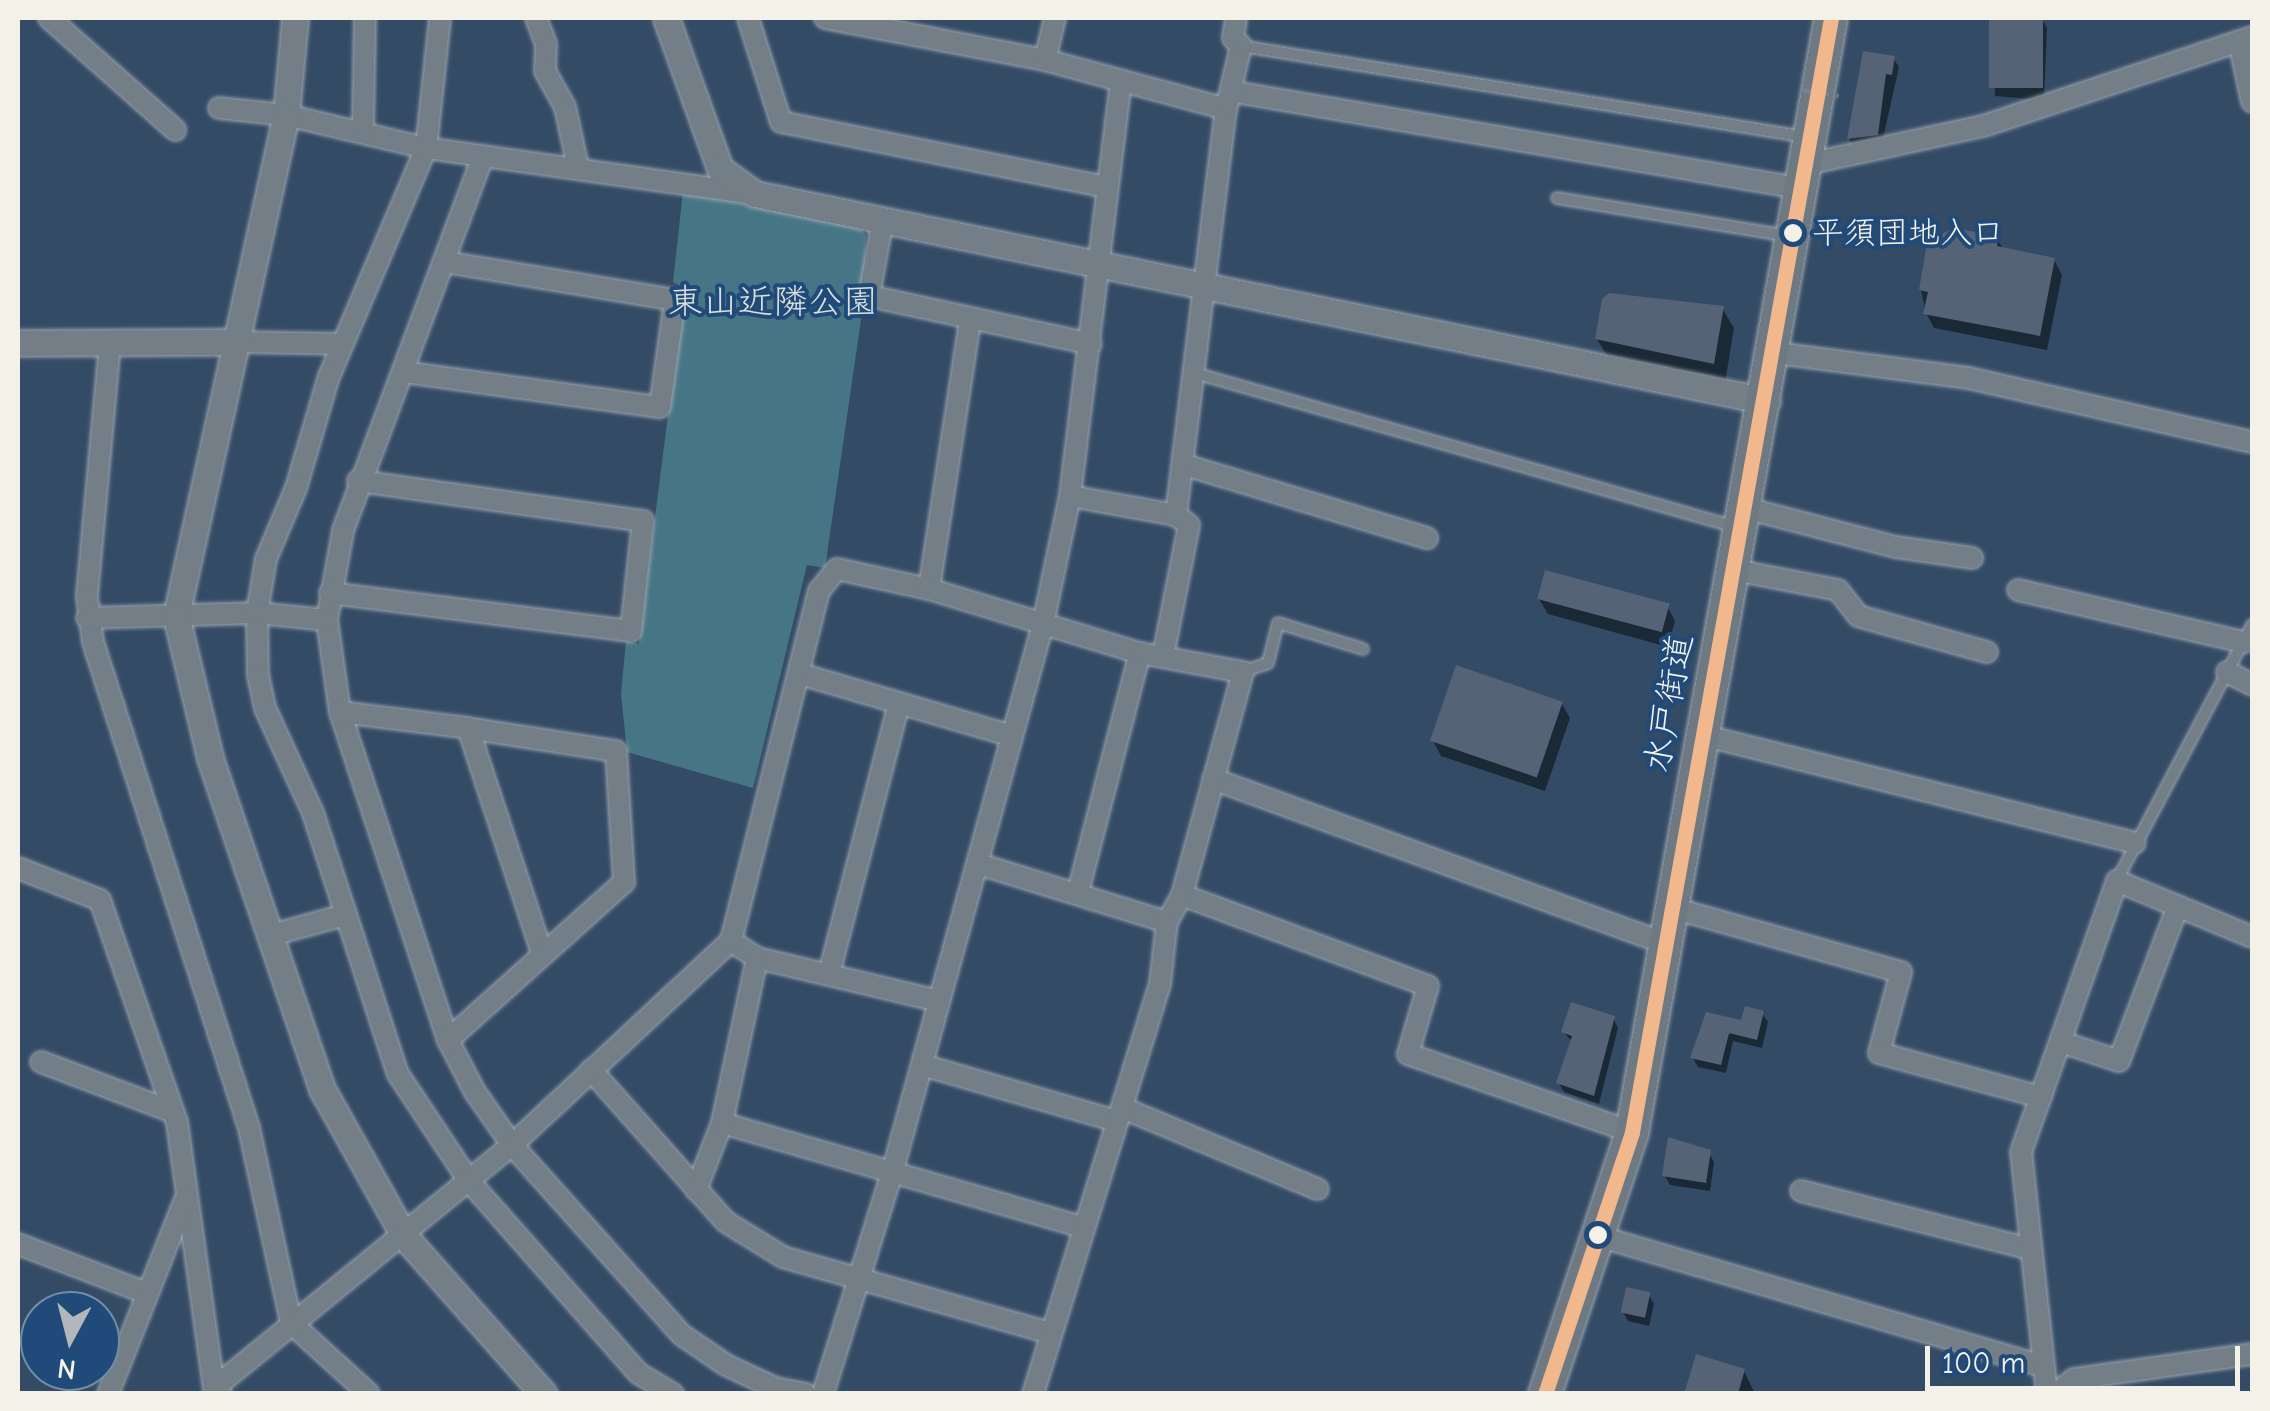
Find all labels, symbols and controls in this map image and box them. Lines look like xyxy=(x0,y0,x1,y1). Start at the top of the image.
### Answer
place label: 平須団地入口 xyxy=(1812,214,2004,252)
marker: 平須団地入口 xyxy=(1783,223,1803,243)
park label: 東山近隣公園 xyxy=(668,281,878,323)
street label: 水戸街道 xyxy=(1636,630,1702,776)
unlabelled marker xyxy=(1588,1225,1608,1245)
north arrow xyxy=(20,1291,120,1391)
scale bar xyxy=(1930,1326,2245,1388)
text: 100 m xyxy=(1942,1346,2025,1381)
text: N xyxy=(56,1352,78,1386)

